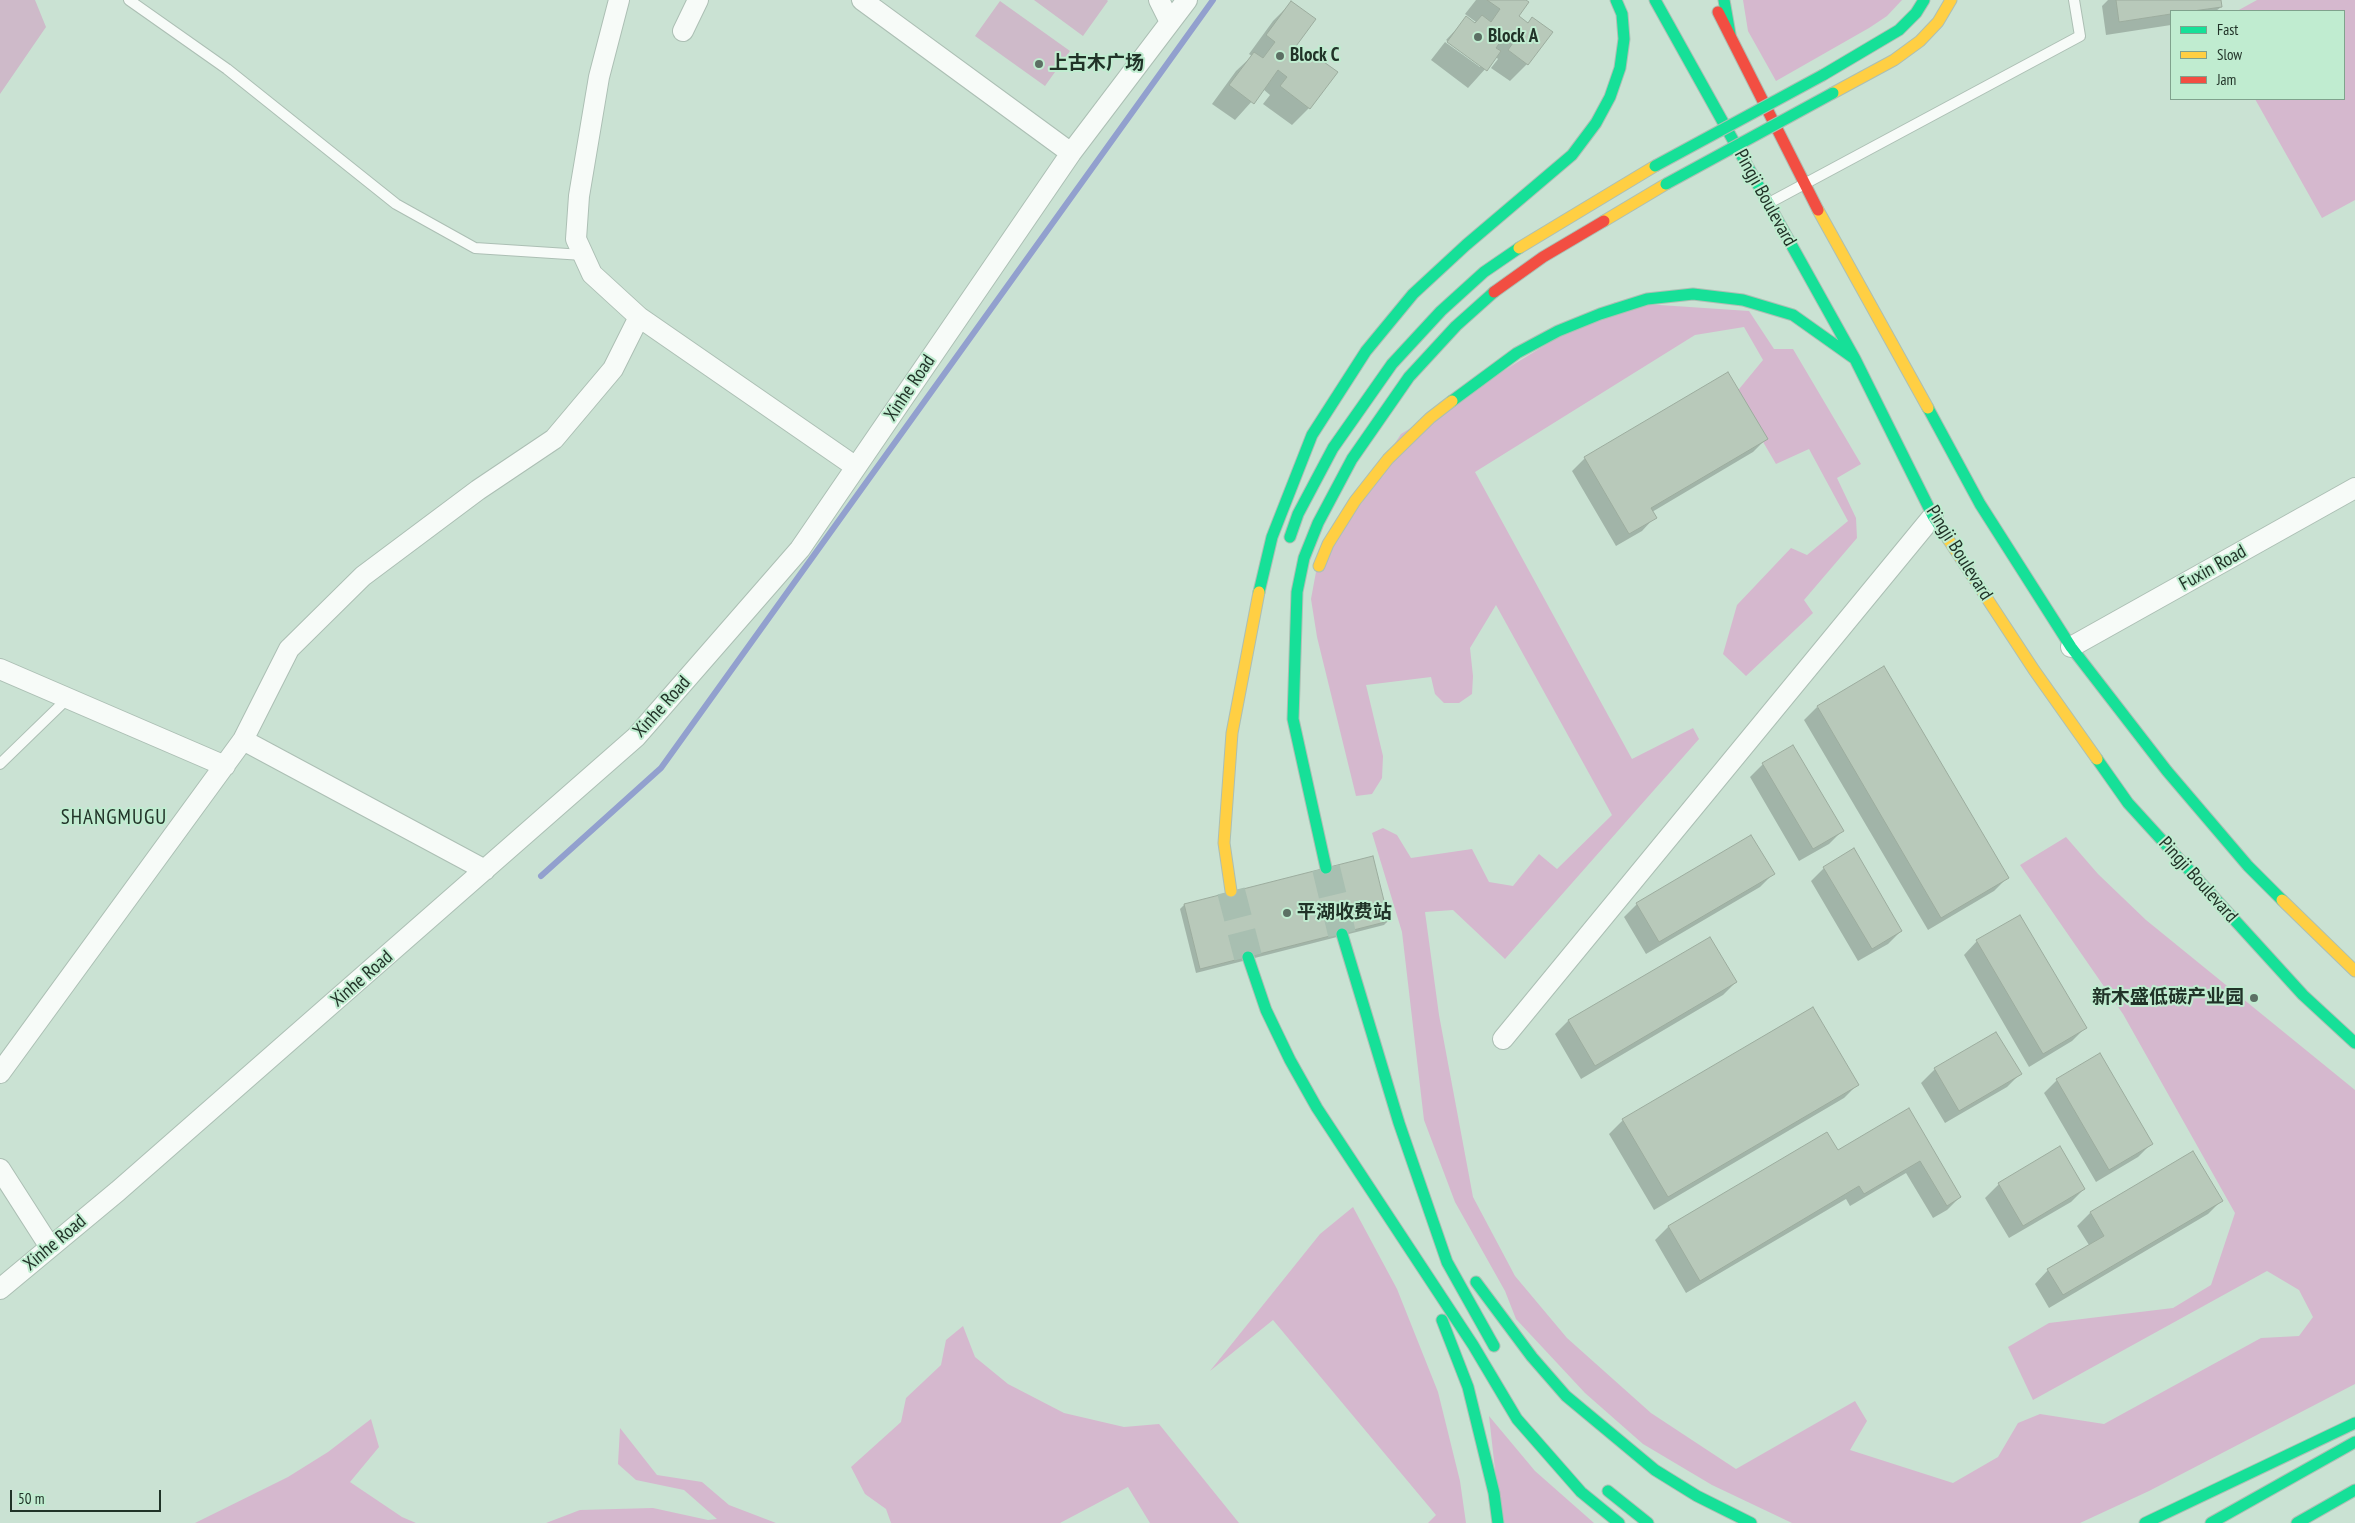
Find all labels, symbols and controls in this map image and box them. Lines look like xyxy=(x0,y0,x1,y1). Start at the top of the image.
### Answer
legend xyxy=(2170,10,2345,100)
text: Fast xyxy=(2217,20,2238,39)
place label: Block A xyxy=(1488,26,1538,48)
marker: Block A xyxy=(1472,31,1484,43)
place label: Block C xyxy=(1290,45,1339,67)
text: Slow xyxy=(2217,45,2242,64)
marker: Block C xyxy=(1274,50,1286,62)
place label: 上古木广场 xyxy=(1049,53,1144,75)
marker: 上古木广场 xyxy=(1033,58,1045,70)
text: Jam xyxy=(2217,70,2236,89)
street label: Pingji Boulevard xyxy=(1729,146,1801,250)
street label: Xinhe Road xyxy=(880,351,940,425)
street label: Pingji Boulevard xyxy=(1921,501,1997,605)
street label: Fuxin Road xyxy=(2176,540,2250,596)
street label: Xinhe Road xyxy=(629,672,695,742)
district label: SHANGMUGU xyxy=(60,805,168,831)
street label: Pingji Boulevard xyxy=(2154,833,2242,927)
place label: 平湖收费站 xyxy=(1297,902,1392,924)
marker: 平湖收费站 xyxy=(1281,907,1293,919)
street label: Xinhe Road xyxy=(326,946,398,1012)
place label: 新木盛低碳产业园 xyxy=(2092,987,2244,1009)
marker: 新木盛低碳产业园 xyxy=(2248,992,2260,1004)
street label: Xinhe Road xyxy=(19,1210,91,1276)
scale bar xyxy=(12,1480,164,1512)
text: 50 m xyxy=(18,1489,44,1508)

